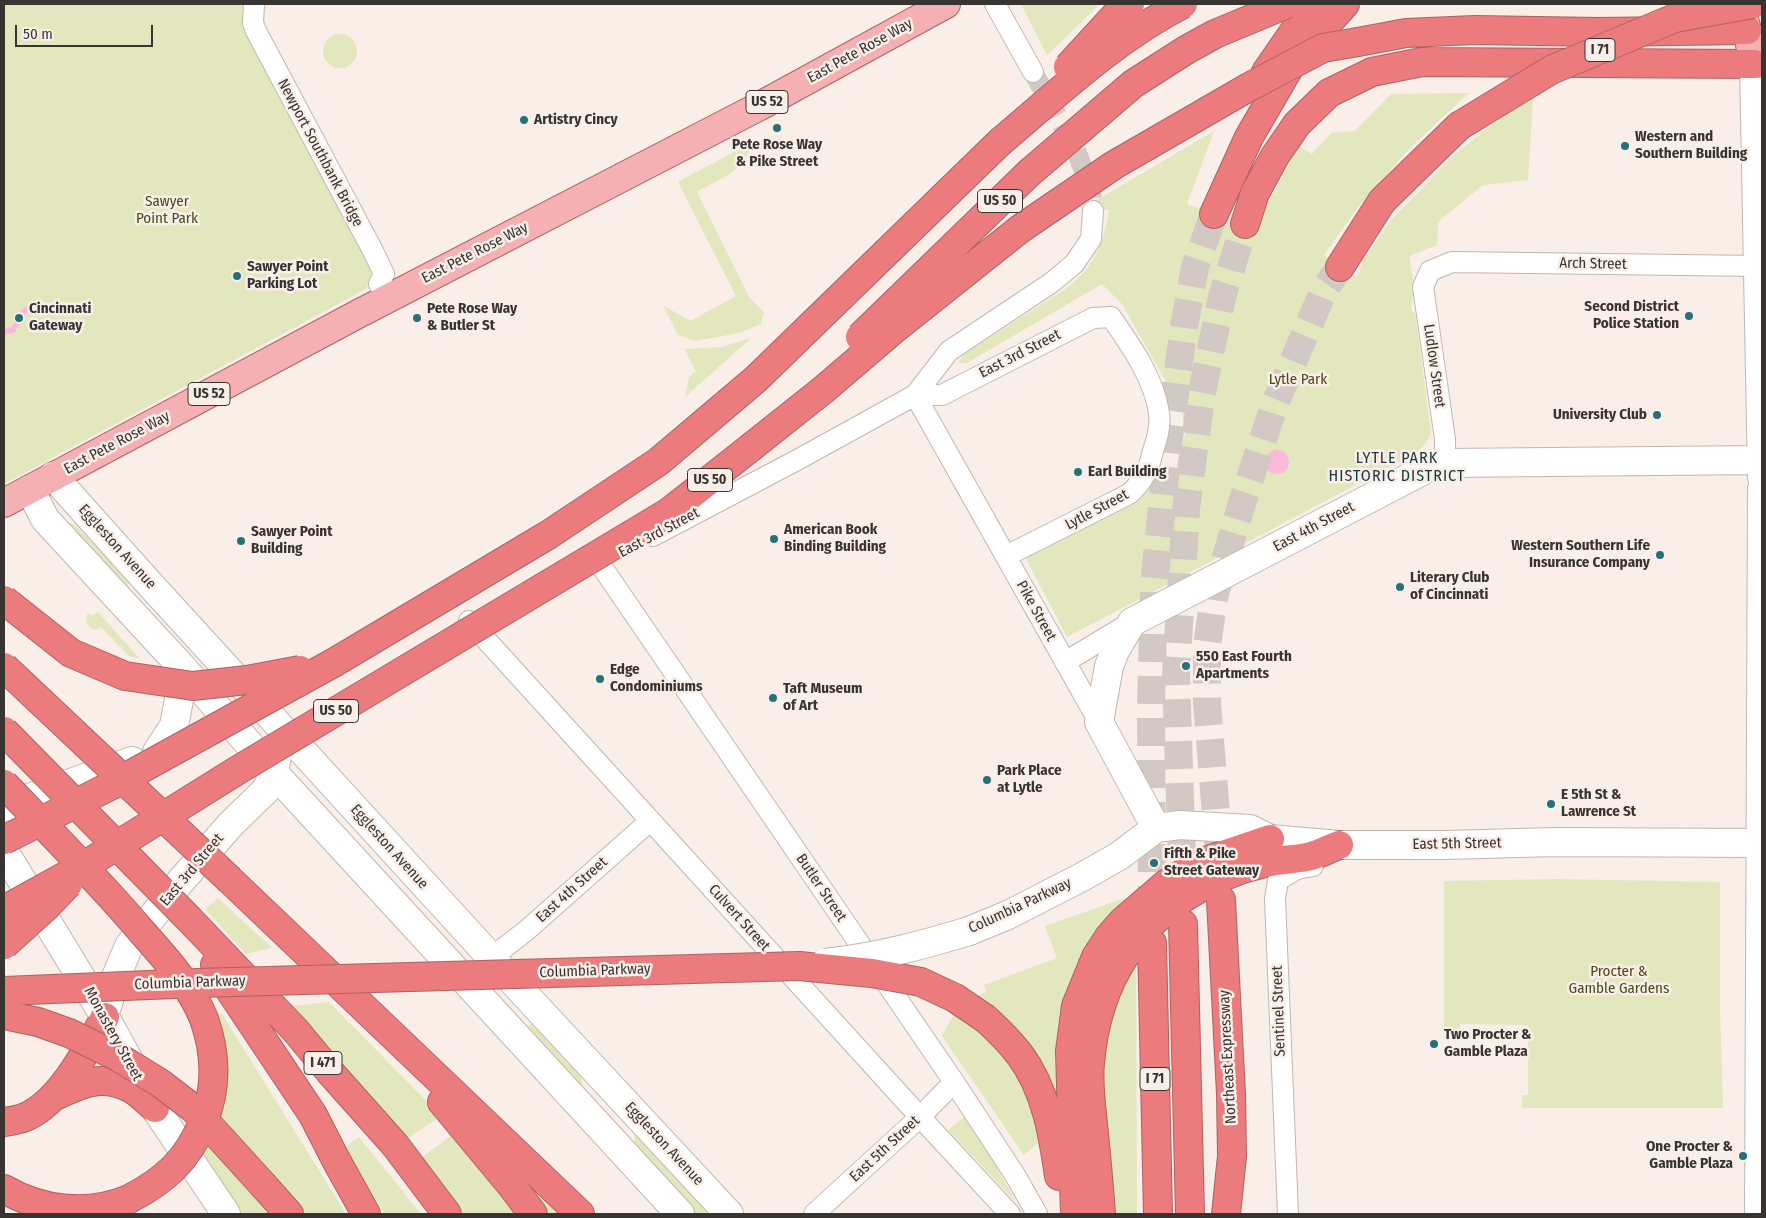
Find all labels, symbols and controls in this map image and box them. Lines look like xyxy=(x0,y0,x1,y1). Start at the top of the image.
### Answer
scale bar xyxy=(18,15,155,47)
street label: East Pete Rose Way xyxy=(804,15,916,87)
text: 50 m xyxy=(23,25,53,43)
road number: I 71 xyxy=(1585,38,1615,62)
street label: Newport Southbank Bridge xyxy=(273,76,367,230)
road number: US 52 xyxy=(746,90,788,114)
place label: Artistry Cincy xyxy=(534,111,618,129)
marker: Artistry Cincy xyxy=(518,114,530,126)
marker: Pete Rose Way & Pike Street xyxy=(771,122,783,134)
place label: Western and Southern Building xyxy=(1635,128,1747,163)
place label: Pete Rose Way & Pike Street xyxy=(732,136,822,171)
marker: Western and Southern Building xyxy=(1619,140,1631,152)
road number: US 50 xyxy=(978,190,1022,212)
park label: Sawyer Point Park xyxy=(136,193,198,228)
street label: East Pete Rose Way xyxy=(419,218,531,288)
street label: Arch Street xyxy=(1559,254,1627,274)
place label: Sawyer Point Parking Lot xyxy=(247,258,328,293)
marker: Sawyer Point Parking Lot xyxy=(231,270,243,282)
place label: Second District Police Station xyxy=(1584,298,1679,333)
place label: Cincinnati Gateway xyxy=(29,300,91,335)
place label: Pete Rose Way & Butler St xyxy=(427,300,517,335)
marker: Second District Police Station xyxy=(1683,310,1695,322)
marker: Cincinnati Gateway xyxy=(13,312,25,324)
marker: Pete Rose Way & Butler St xyxy=(411,312,423,324)
street label: Ludlow Street xyxy=(1419,323,1449,409)
street label: East 3rd Street xyxy=(976,326,1064,382)
park label: Lytle Park xyxy=(1269,371,1327,389)
road number: US 52 xyxy=(188,382,230,406)
place label: University Club xyxy=(1553,406,1647,424)
street label: East Pete Rose Way xyxy=(61,408,173,478)
marker: University Club xyxy=(1651,409,1663,421)
district label: LYTLE PARK HISTORIC DISTRICT xyxy=(1326,449,1468,487)
place label: Earl Building xyxy=(1088,463,1167,481)
marker: Earl Building xyxy=(1072,466,1084,478)
road number: US 50 xyxy=(688,468,732,492)
street label: Lytle Street xyxy=(1062,486,1132,534)
street label: East 4th Street xyxy=(1270,498,1358,556)
street label: Eggleston Avenue xyxy=(74,501,160,593)
street label: East 3rd Street xyxy=(615,504,703,562)
place label: American Book Binding Building xyxy=(784,521,886,556)
place label: Sawyer Point Building xyxy=(251,523,332,558)
marker: American Book Binding Building xyxy=(768,533,780,545)
marker: Sawyer Point Building xyxy=(235,535,247,547)
place label: Western Southern Life Insurance Company xyxy=(1511,537,1650,572)
marker: Western Southern Life Insurance Company xyxy=(1654,549,1666,561)
place label: Literary Club of Cincinnati xyxy=(1410,569,1489,604)
street label: Pike Street xyxy=(1012,578,1060,644)
marker: Literary Club of Cincinnati xyxy=(1394,581,1406,593)
place label: 550 East Fourth Apartments xyxy=(1196,648,1292,683)
marker: 550 East Fourth Apartments xyxy=(1180,660,1192,672)
place label: Edge Condominiums xyxy=(610,661,702,696)
marker: Edge Condominiums xyxy=(594,673,606,685)
place label: Taft Museum of Art xyxy=(783,680,862,715)
marker: Taft Museum of Art xyxy=(767,692,779,704)
road number: US 50 xyxy=(314,699,358,722)
place label: Park Place at Lytle xyxy=(997,762,1061,797)
marker: Park Place at Lytle xyxy=(981,774,993,786)
place label: E 5th St & Lawrence St xyxy=(1561,786,1636,821)
marker: E 5th St & Lawrence St xyxy=(1545,798,1557,810)
street label: Eggleston Avenue xyxy=(346,801,432,893)
street label: East 3rd Street xyxy=(157,830,227,910)
street label: East 5th Street xyxy=(1412,834,1502,854)
place label: Fifth & Pike Street Gateway xyxy=(1164,845,1259,880)
street label: Butler Street xyxy=(792,851,850,925)
street label: East 4th Street xyxy=(533,853,611,927)
marker: Fifth & Pike Street Gateway xyxy=(1148,857,1160,869)
street label: Columbia Parkway xyxy=(966,874,1074,938)
street label: Culvert Street xyxy=(704,881,774,955)
street label: Columbia Parkway xyxy=(539,960,651,982)
park label: Procter & Gamble Gardens xyxy=(1569,963,1669,998)
street label: Sentinel Street xyxy=(1268,965,1290,1057)
street label: Columbia Parkway xyxy=(134,972,246,994)
street label: Monastery Street xyxy=(80,984,146,1084)
street label: Northeast Expressway xyxy=(1216,990,1240,1124)
place label: Two Procter & Gamble Plaza xyxy=(1444,1026,1531,1061)
marker: Two Procter & Gamble Plaza xyxy=(1428,1038,1440,1050)
road number: I 471 xyxy=(304,1052,342,1074)
road number: I 71 xyxy=(1140,1068,1170,1090)
street label: Eggleston Avenue xyxy=(621,1099,707,1189)
street label: East 5th Street xyxy=(846,1112,924,1186)
place label: One Procter & Gamble Plaza xyxy=(1646,1138,1733,1173)
marker: One Procter & Gamble Plaza xyxy=(1737,1150,1749,1162)

